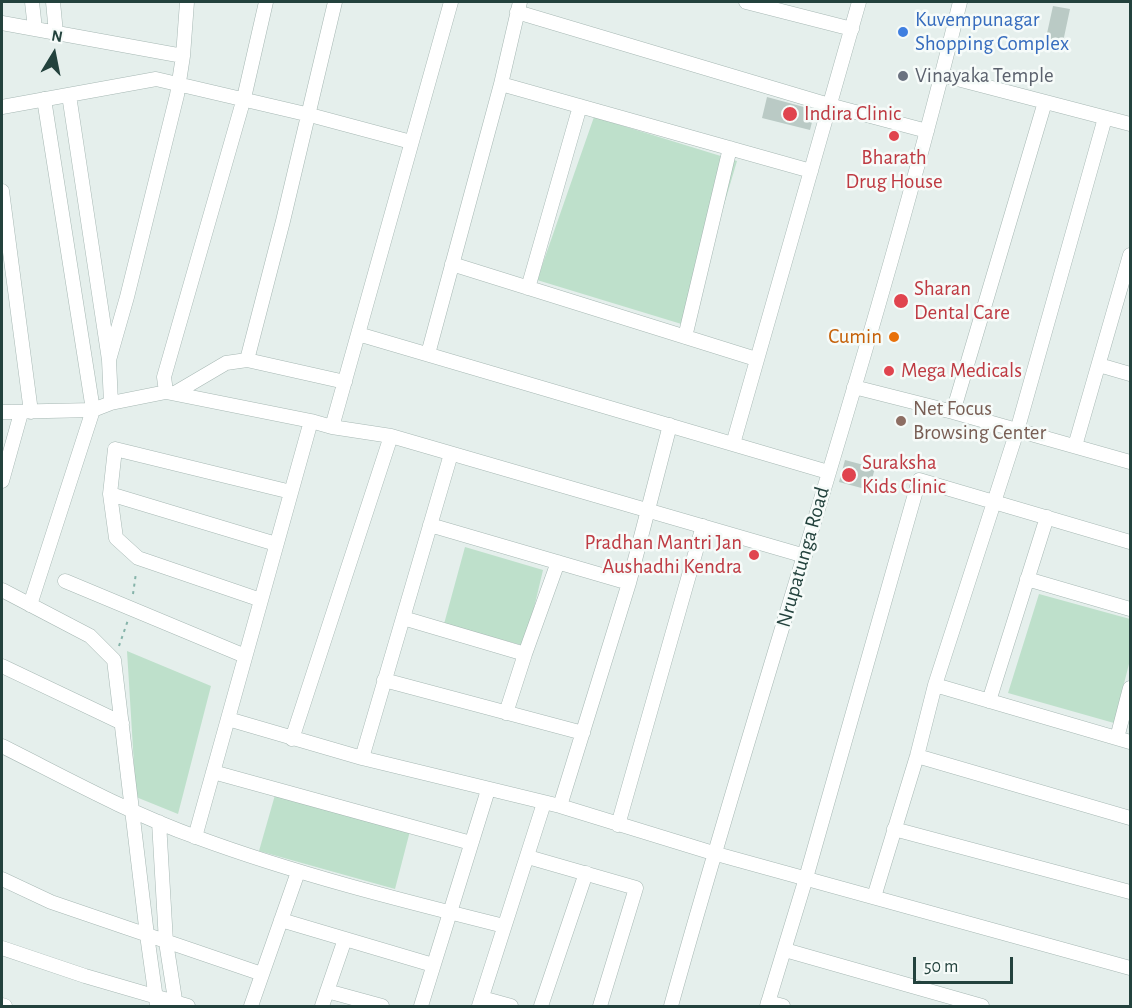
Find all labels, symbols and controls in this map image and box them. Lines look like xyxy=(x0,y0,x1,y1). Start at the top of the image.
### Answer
place label: Kuvempunagar Shopping Complex xyxy=(915,7,1069,57)
north arrow xyxy=(24,24,84,84)
marker: Kuvempunagar Shopping Complex xyxy=(896,25,910,39)
text: N xyxy=(50,27,64,45)
place label: Vinayaka Temple xyxy=(915,63,1054,89)
marker: Vinayaka Temple xyxy=(896,69,910,83)
place label: Indira Clinic xyxy=(804,101,901,127)
marker: Indira Clinic xyxy=(781,105,799,123)
marker: Bharath Drug House xyxy=(887,129,901,143)
place label: Bharath Drug House xyxy=(845,145,943,195)
place label: Sharan Dental Care xyxy=(914,276,1010,326)
marker: Sharan Dental Care xyxy=(892,292,910,310)
place label: Cumin xyxy=(828,324,882,350)
marker: Cumin xyxy=(887,330,901,344)
place label: Mega Medicals xyxy=(901,358,1022,384)
marker: Mega Medicals xyxy=(882,364,896,378)
place label: Net Focus Browsing Center xyxy=(913,396,1046,446)
marker: Net Focus Browsing Center xyxy=(894,414,908,428)
place label: Suraksha Kids Clinic xyxy=(862,450,946,500)
marker: Suraksha Kids Clinic xyxy=(840,466,858,484)
street label: Nrupatunga Road xyxy=(771,484,835,630)
place label: Pradhan Mantri Jan Aushadhi Kendra xyxy=(584,530,742,580)
marker: Pradhan Mantri Jan Aushadhi Kendra xyxy=(747,548,761,562)
scale bar xyxy=(916,945,1016,983)
text: 50 m xyxy=(924,958,958,976)

